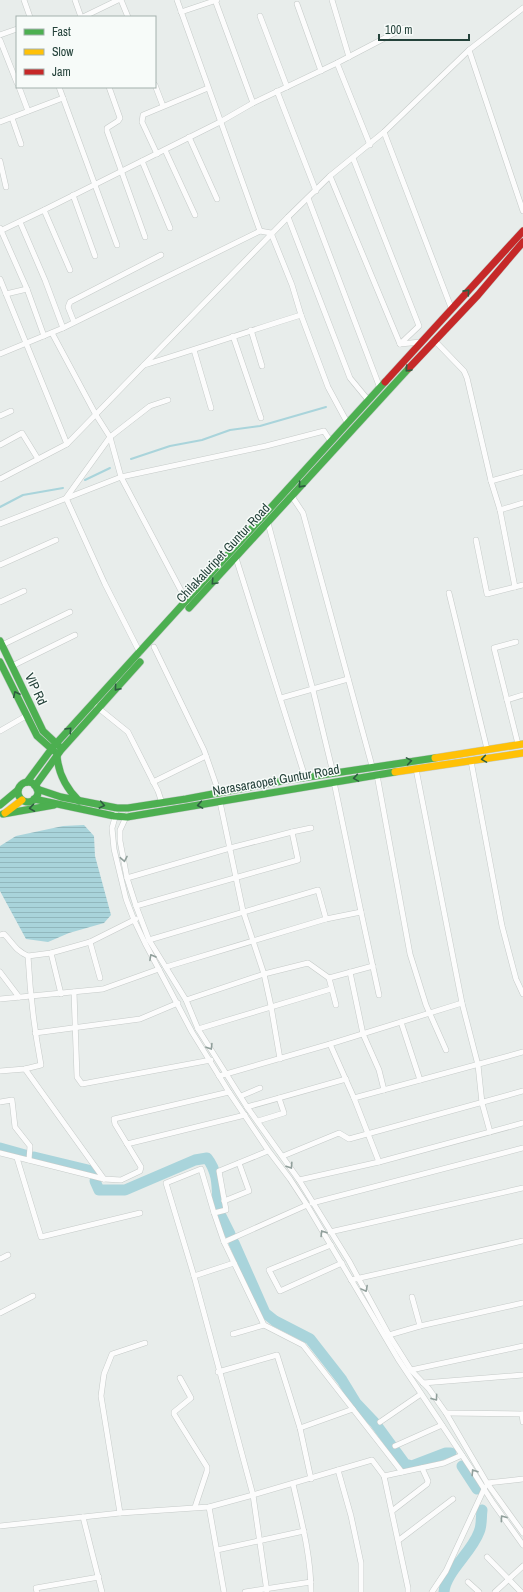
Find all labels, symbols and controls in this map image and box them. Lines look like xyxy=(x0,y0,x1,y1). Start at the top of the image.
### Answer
legend xyxy=(16,16,156,88)
scale bar xyxy=(379,16,469,42)
text: 100 m xyxy=(385,22,412,38)
text: Fast xyxy=(52,24,71,40)
text: Slow xyxy=(52,44,74,60)
text: Jam xyxy=(52,64,71,80)
one-way arrow xyxy=(463,290,470,297)
one-way arrow xyxy=(405,364,412,371)
one-way arrow xyxy=(299,480,306,488)
street label: Chilakaluripet Guntur Road xyxy=(173,500,274,606)
one-way arrow xyxy=(212,577,219,584)
street label: VIP Rd xyxy=(21,670,51,708)
one-way arrow xyxy=(114,683,122,691)
one-way arrow xyxy=(13,691,20,698)
one-way arrow xyxy=(64,727,72,735)
one-way arrow xyxy=(481,754,488,763)
one-way arrow xyxy=(406,757,412,765)
street label: Narasaraopet Guntur Road xyxy=(211,760,341,800)
one-way arrow xyxy=(353,773,359,782)
one-way arrow xyxy=(99,800,105,809)
one-way arrow xyxy=(197,800,203,809)
one-way arrow xyxy=(29,803,35,812)
one-way arrow xyxy=(119,856,127,862)
one-way arrow xyxy=(150,954,157,961)
one-way arrow xyxy=(205,1043,212,1050)
one-way arrow xyxy=(285,1162,292,1169)
one-way arrow xyxy=(320,1230,327,1237)
one-way arrow xyxy=(360,1285,368,1292)
one-way arrow xyxy=(430,1394,437,1401)
one-way arrow xyxy=(471,1469,478,1476)
one-way arrow xyxy=(501,1515,508,1522)

